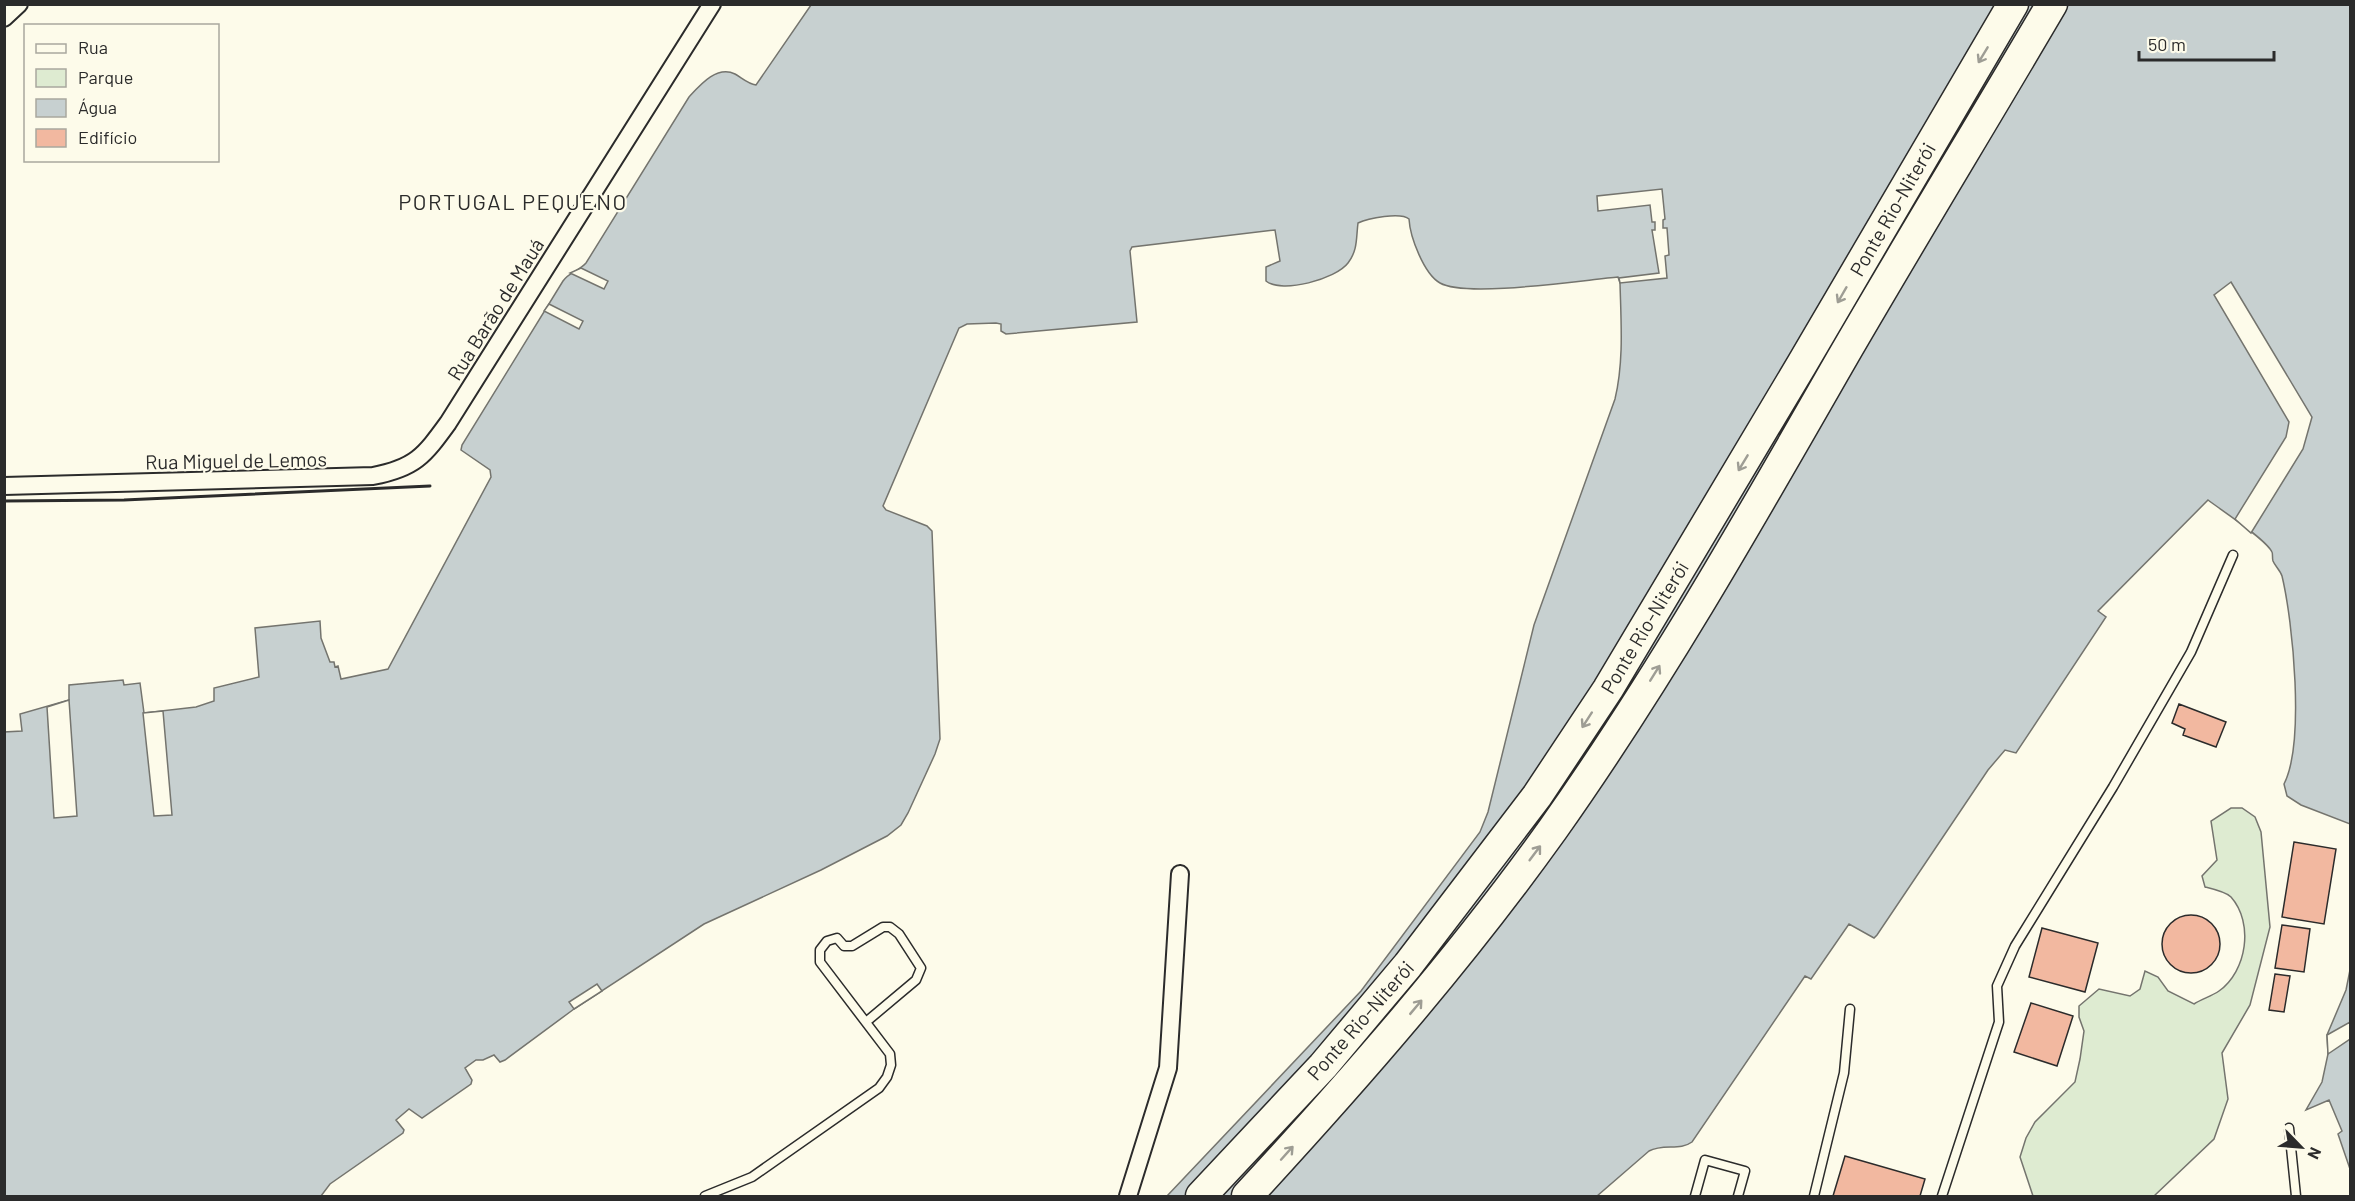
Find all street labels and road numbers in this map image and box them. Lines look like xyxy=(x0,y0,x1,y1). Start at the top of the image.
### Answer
street label: Ponte Rio-Niterói xyxy=(1844,138,1940,280)
street label: Rua Barão de Mauá xyxy=(442,234,548,384)
street label: Rua Miguel de Lemos xyxy=(145,446,327,474)
street label: Ponte Rio-Niterói xyxy=(1595,556,1693,698)
street label: Ponte Rio-Niterói xyxy=(1302,955,1418,1085)

